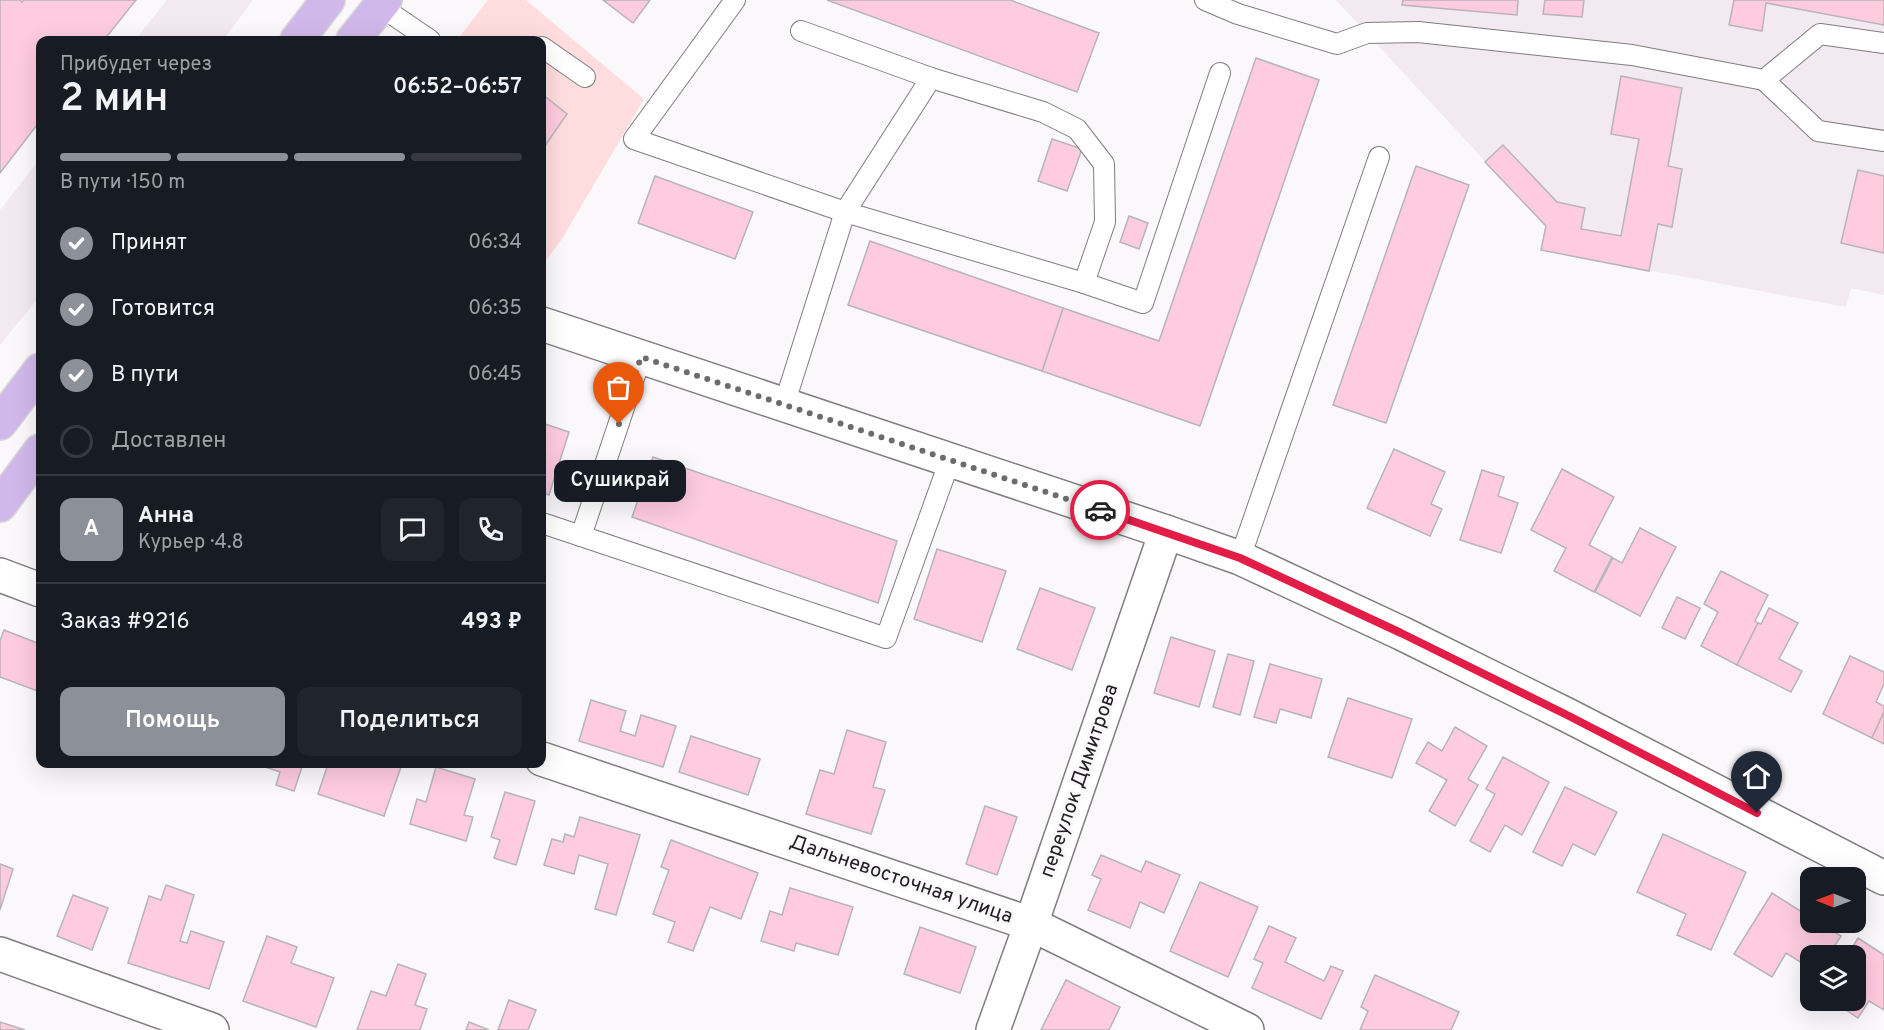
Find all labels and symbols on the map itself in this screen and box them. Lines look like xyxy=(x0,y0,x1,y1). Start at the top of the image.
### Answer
pin xyxy=(593,362,644,424)
callout: Сушикрай xyxy=(553,460,685,502)
courier xyxy=(1070,480,1130,540)
street label: переулок Димитрова xyxy=(1035,681,1125,881)
pin xyxy=(1731,751,1782,813)
street label: Дальневосточная улица xyxy=(786,830,1016,930)
north arrow xyxy=(1800,867,1866,933)

